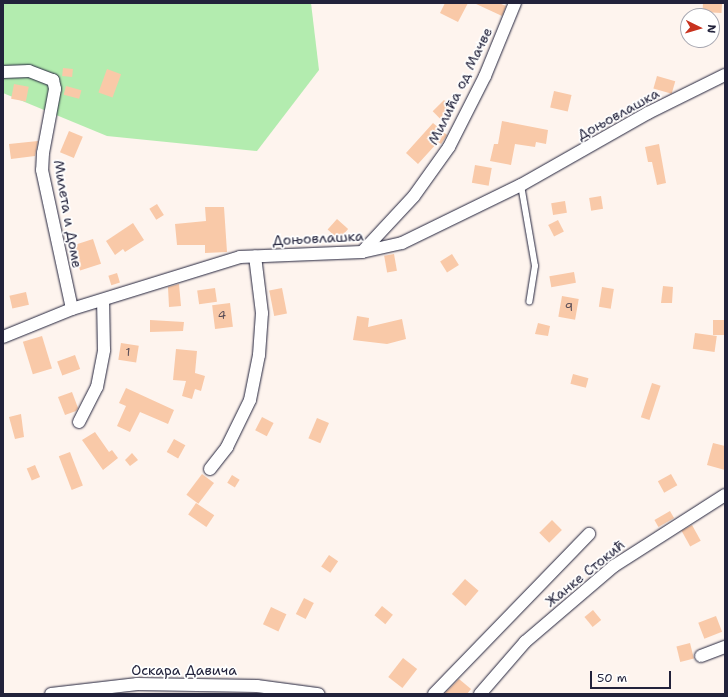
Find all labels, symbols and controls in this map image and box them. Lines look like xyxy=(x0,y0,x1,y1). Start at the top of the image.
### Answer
north arrow xyxy=(680,8,720,48)
text: N xyxy=(704,24,719,34)
street label: Милића од Мачве xyxy=(424,25,496,147)
street label: Доњовлашка xyxy=(574,85,662,143)
street label: Милета и Доме xyxy=(50,159,86,269)
street label: Доњовлашка xyxy=(272,227,364,249)
house number: 9 xyxy=(565,301,573,315)
house number: 4 xyxy=(218,309,226,323)
house number: 1 xyxy=(125,346,131,360)
street label: Жанке Стокић xyxy=(542,536,628,610)
street label: Оскара Давича xyxy=(131,662,237,678)
scale bar xyxy=(592,663,673,689)
text: 50 m xyxy=(597,670,627,686)

